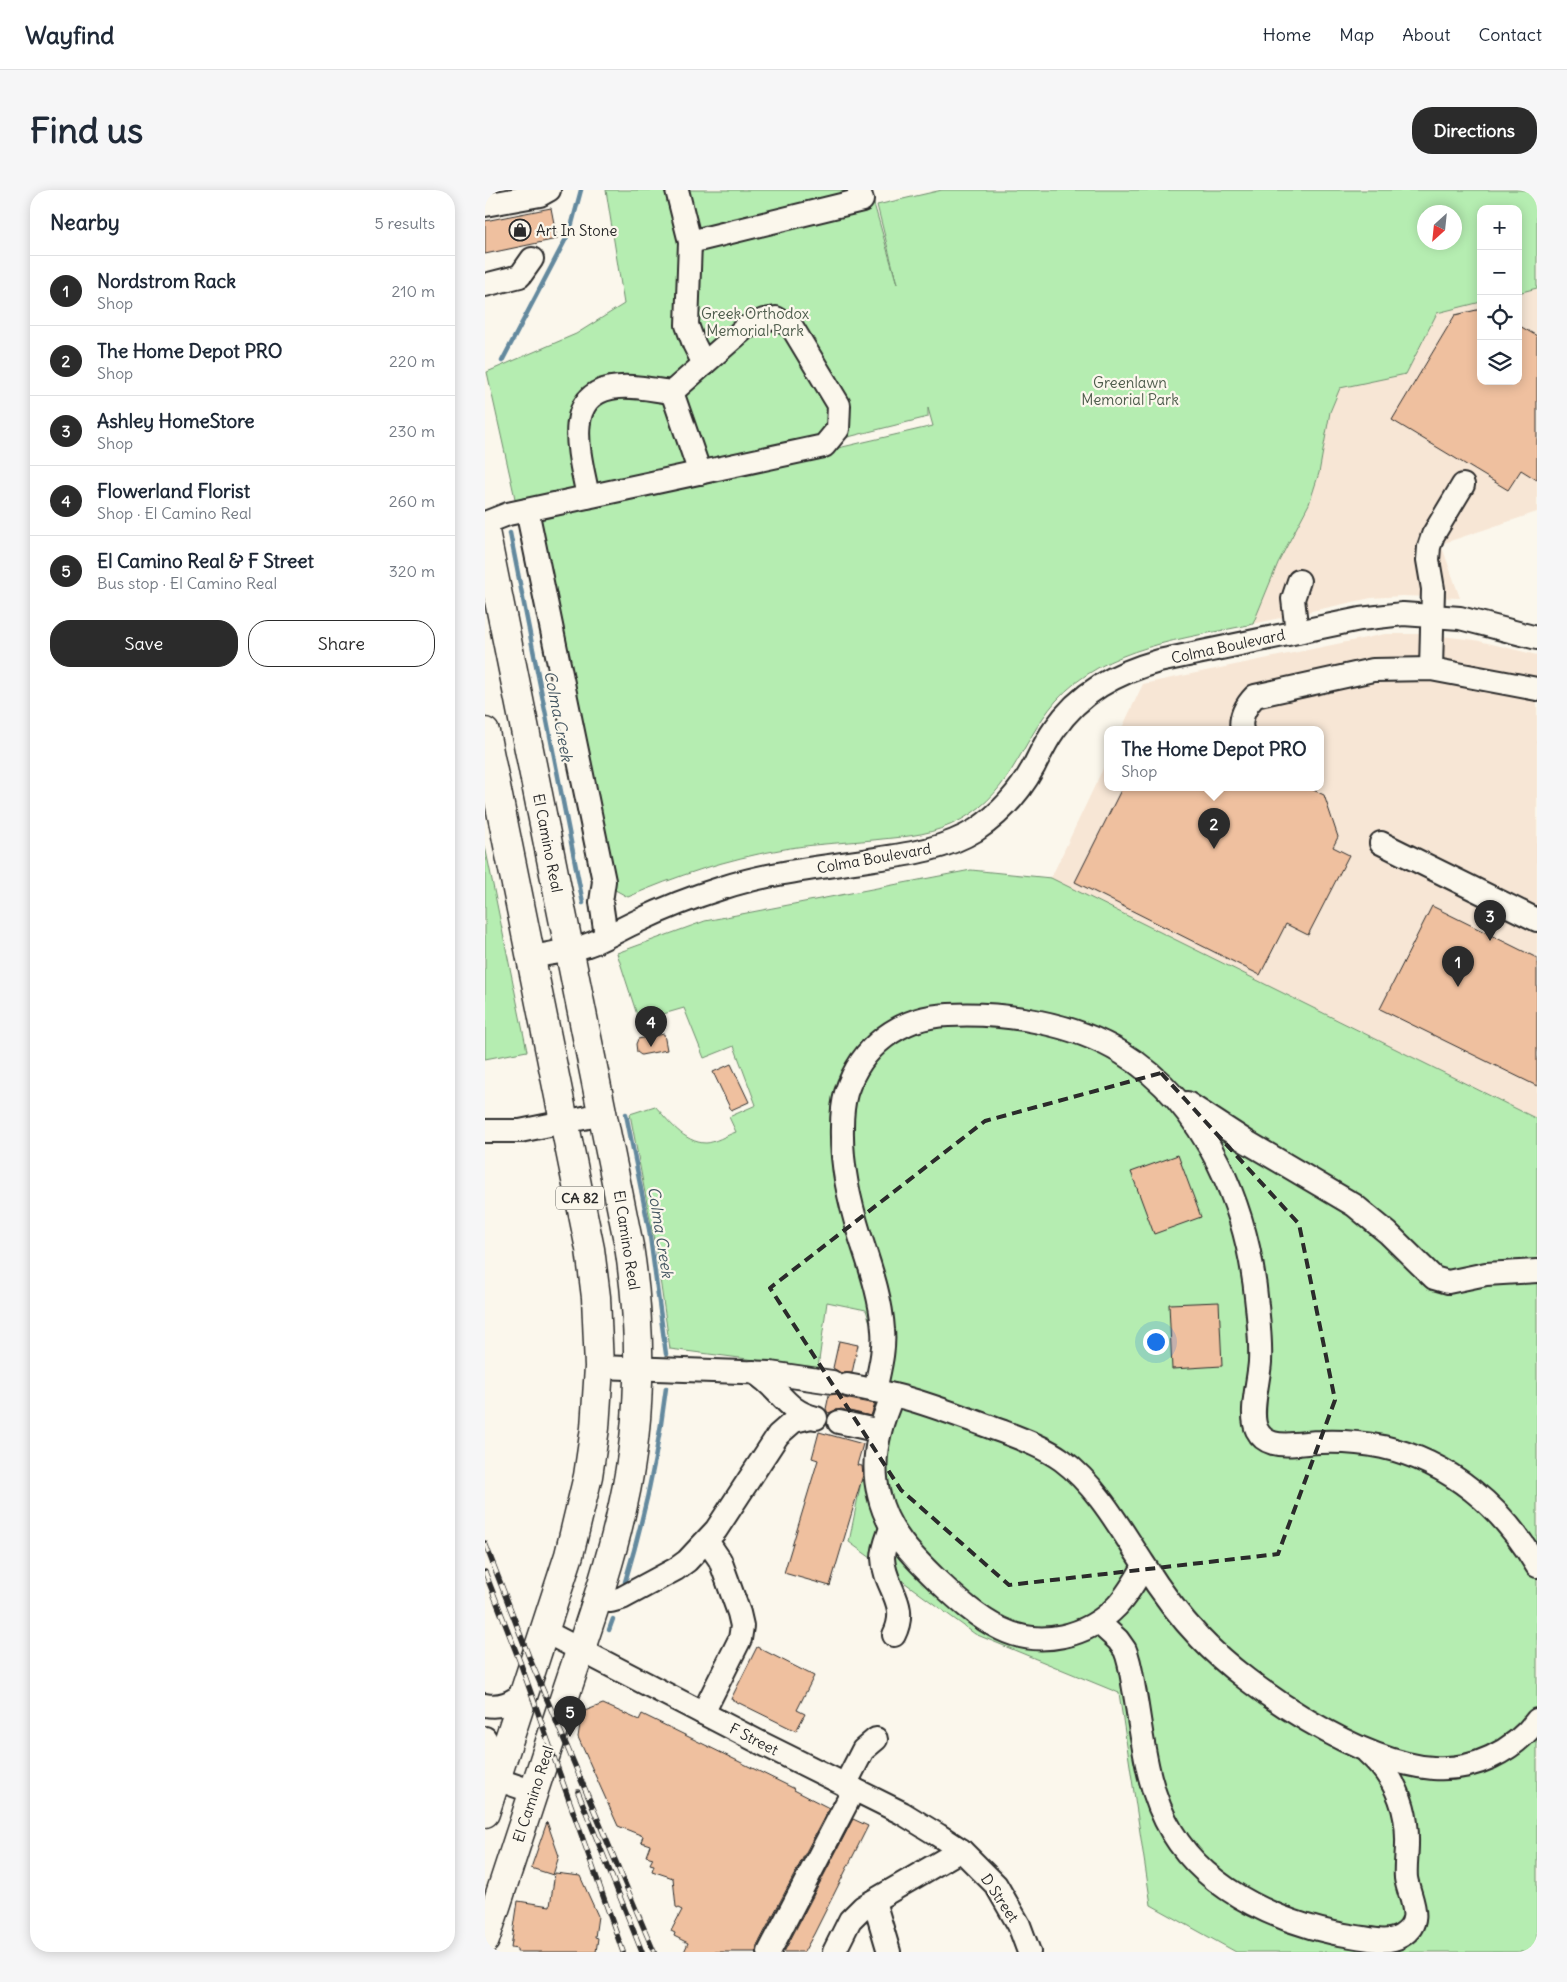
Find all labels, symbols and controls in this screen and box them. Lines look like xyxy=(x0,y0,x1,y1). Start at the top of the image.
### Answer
text: Wayfind xyxy=(25,20,114,50)
text: Home xyxy=(1263,23,1311,46)
text: Map xyxy=(1339,23,1374,46)
text: About xyxy=(1402,23,1450,46)
text: Contact xyxy=(1478,23,1542,46)
button: Directions xyxy=(1412,107,1537,154)
text: Find us xyxy=(30,108,143,152)
north arrow xyxy=(1417,205,1462,250)
map controls xyxy=(1477,205,1522,385)
button: + xyxy=(1477,205,1522,250)
text: Nearby xyxy=(50,209,120,236)
text: 5 results xyxy=(374,213,435,233)
shop icon: Art In Stone xyxy=(508,218,532,242)
place label: Art In Stone xyxy=(536,221,617,240)
button: − xyxy=(1477,250,1522,295)
text: Nordstrom Rack xyxy=(97,269,236,293)
text: 1 xyxy=(63,281,69,301)
text: 210 m xyxy=(392,281,435,301)
text: Shop xyxy=(97,293,133,313)
button: locate xyxy=(1477,295,1522,340)
park label: Greek Orthodox Memorial Park xyxy=(701,304,810,340)
text: The Home Depot PRO xyxy=(97,339,283,363)
button: layers xyxy=(1477,340,1522,385)
text: 2 xyxy=(62,351,70,371)
text: 220 m xyxy=(389,351,435,371)
text: Shop xyxy=(97,363,133,383)
park label: Greenlawn Memorial Park xyxy=(1081,373,1179,409)
text: Ashley HomeStore xyxy=(97,409,255,433)
text: 3 xyxy=(61,421,71,441)
text: 230 m xyxy=(389,421,435,441)
text: Shop xyxy=(97,433,133,453)
text: Flowerland Florist xyxy=(97,479,250,503)
text: 4 xyxy=(61,491,71,511)
text: 260 m xyxy=(389,491,435,511)
text: Shop · El Camino Real xyxy=(97,503,252,523)
text: El Camino Real & F Street xyxy=(97,549,314,573)
text: 5 xyxy=(61,561,71,581)
text: 320 m xyxy=(389,561,435,581)
text: Bus stop · El Camino Real xyxy=(97,573,277,593)
button: Save xyxy=(50,620,238,667)
button: Share xyxy=(248,620,435,667)
street label: Colma Boulevard xyxy=(1169,625,1287,667)
water label: Colma Creek xyxy=(540,669,578,765)
popup xyxy=(1104,726,1324,791)
text: The Home Depot PRO xyxy=(1121,737,1307,761)
text: Shop xyxy=(1121,761,1157,781)
street label: El Camino Real xyxy=(529,792,567,894)
pin: 2 xyxy=(1198,808,1230,849)
street label: Colma Boulevard xyxy=(815,839,933,877)
pin: 3 xyxy=(1474,900,1506,941)
pin: 1 xyxy=(1442,946,1474,987)
pin: 4 xyxy=(635,1006,667,1047)
water label: Colma Creek xyxy=(644,1185,678,1281)
road number: CA 82 xyxy=(556,1186,604,1210)
street label: El Camino Real xyxy=(610,1189,644,1291)
your location xyxy=(1143,1329,1169,1355)
pin: 5 xyxy=(554,1696,586,1737)
street label: F Street xyxy=(726,1719,782,1759)
street label: El Camino Real xyxy=(508,1743,558,1845)
street label: D Street xyxy=(977,1870,1023,1926)

